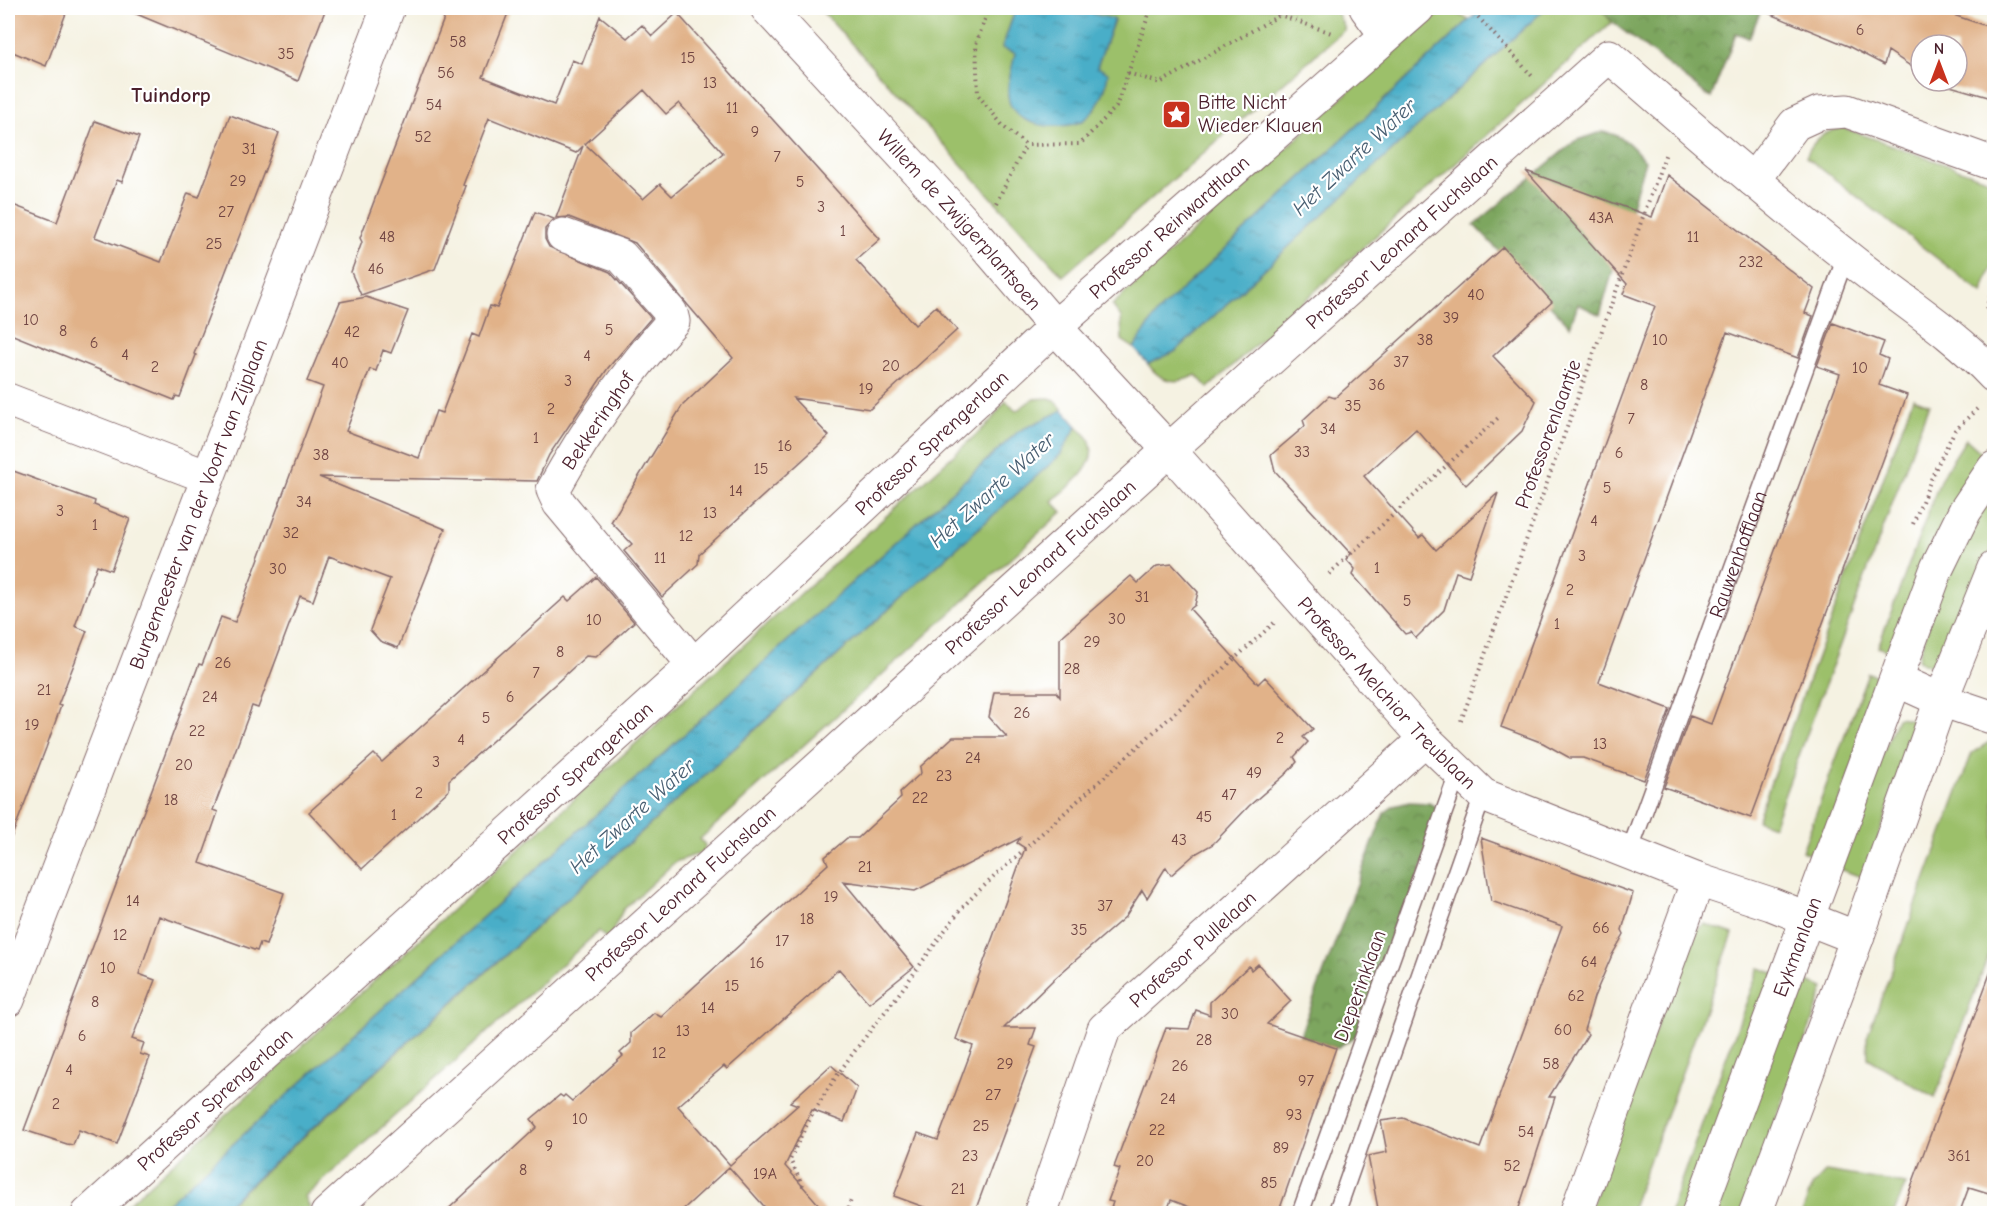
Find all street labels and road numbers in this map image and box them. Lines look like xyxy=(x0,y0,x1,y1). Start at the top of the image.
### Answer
street label: Willem de Zwijgerplantsoen xyxy=(873,124,1047,314)
street label: Professor Reinwardtlaan xyxy=(1084,150,1254,303)
street label: Professor Leonard Fuchslaan xyxy=(1301,150,1502,334)
street label: Burgemeester van der Voort van Zijplaan xyxy=(124,336,272,672)
street label: Professorenlaantje xyxy=(1510,356,1586,512)
street label: Professor Sprengerlaan xyxy=(850,365,1013,520)
street label: Bekkeringhof xyxy=(557,367,640,474)
street label: Professor Leonard Fuchslaan xyxy=(940,475,1140,659)
street label: Rauwenhofflaan xyxy=(1704,487,1771,621)
street label: Professor Melchior Treublaan xyxy=(1293,592,1481,794)
street label: Professor Sprengerlaan xyxy=(493,697,657,849)
street label: Professor Leonard Fuchslaan xyxy=(580,801,780,986)
street label: Professor Pullelaan xyxy=(1124,886,1261,1012)
street label: Eykmanlaan xyxy=(1768,894,1826,1000)
street label: Dieperinklaan xyxy=(1329,927,1391,1045)
street label: Professor Sprengerlaan xyxy=(132,1023,297,1175)

